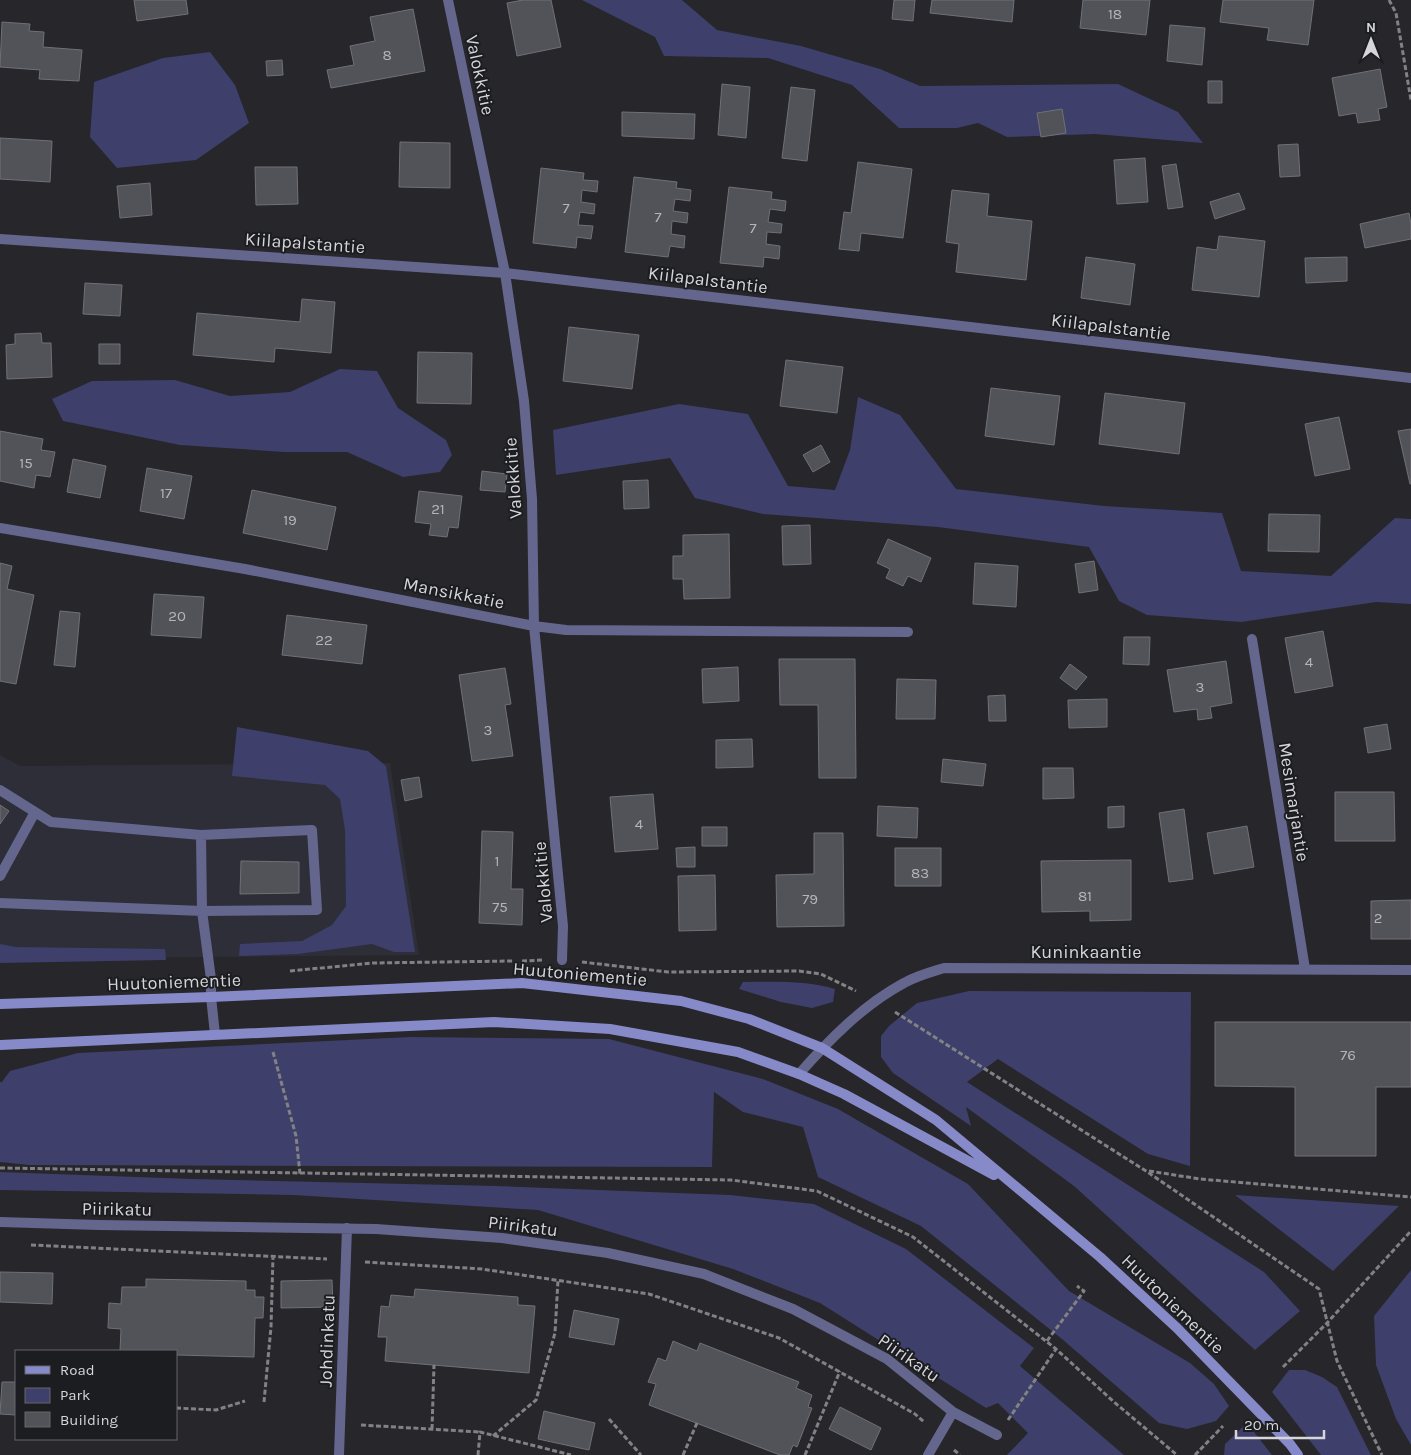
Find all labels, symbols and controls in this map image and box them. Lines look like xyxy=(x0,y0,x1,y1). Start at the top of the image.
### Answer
house number: 18 xyxy=(1108,5,1122,23)
north arrow xyxy=(1346,15,1396,65)
text: N xyxy=(1366,19,1376,36)
street label: Valokkitie xyxy=(461,33,499,117)
house number: 8 xyxy=(382,46,392,64)
house number: 7 xyxy=(562,199,570,217)
house number: 7 xyxy=(654,208,662,226)
house number: 7 xyxy=(749,219,757,237)
street label: Kiilapalstantie xyxy=(244,228,366,258)
street label: Kiilapalstantie xyxy=(647,262,769,298)
street label: Kiilapalstantie xyxy=(1050,309,1172,345)
street label: Valokkitie xyxy=(499,437,527,519)
house number: 15 xyxy=(19,454,33,472)
house number: 17 xyxy=(160,484,172,502)
house number: 21 xyxy=(431,500,445,518)
house number: 19 xyxy=(283,511,297,529)
street label: Mansikkatie xyxy=(402,572,506,614)
house number: 20 xyxy=(168,607,186,625)
house number: 22 xyxy=(315,631,333,649)
house number: 4 xyxy=(1305,653,1314,671)
house number: 3 xyxy=(1196,678,1204,696)
house number: 3 xyxy=(484,721,492,739)
street label: Mesimarjantie xyxy=(1274,741,1314,863)
house number: 4 xyxy=(635,815,644,833)
street label: Valokkitie xyxy=(528,841,558,923)
house number: 1 xyxy=(495,852,499,870)
house number: 83 xyxy=(911,864,929,882)
house number: 81 xyxy=(1078,887,1092,905)
house number: 79 xyxy=(802,890,818,908)
house number: 75 xyxy=(492,898,508,916)
house number: 2 xyxy=(1374,909,1382,927)
street label: Kuninkaantie xyxy=(1030,941,1142,963)
street label: Huutoniementie xyxy=(512,957,648,991)
street label: Huutoniementie xyxy=(107,969,241,995)
house number: 76 xyxy=(1340,1046,1356,1064)
street label: Piirikatu xyxy=(82,1197,152,1221)
street label: Piirikatu xyxy=(487,1211,559,1241)
street label: Huutoniementie xyxy=(1117,1249,1229,1359)
street label: Johdinkatu xyxy=(314,1294,340,1388)
street label: Piirikatu xyxy=(874,1329,944,1387)
legend xyxy=(15,1350,178,1440)
text: Road xyxy=(60,1361,95,1379)
text: Park xyxy=(60,1386,90,1404)
scale bar xyxy=(1236,1408,1324,1440)
text: Building xyxy=(60,1411,118,1429)
text: 20 m xyxy=(1244,1416,1279,1434)

